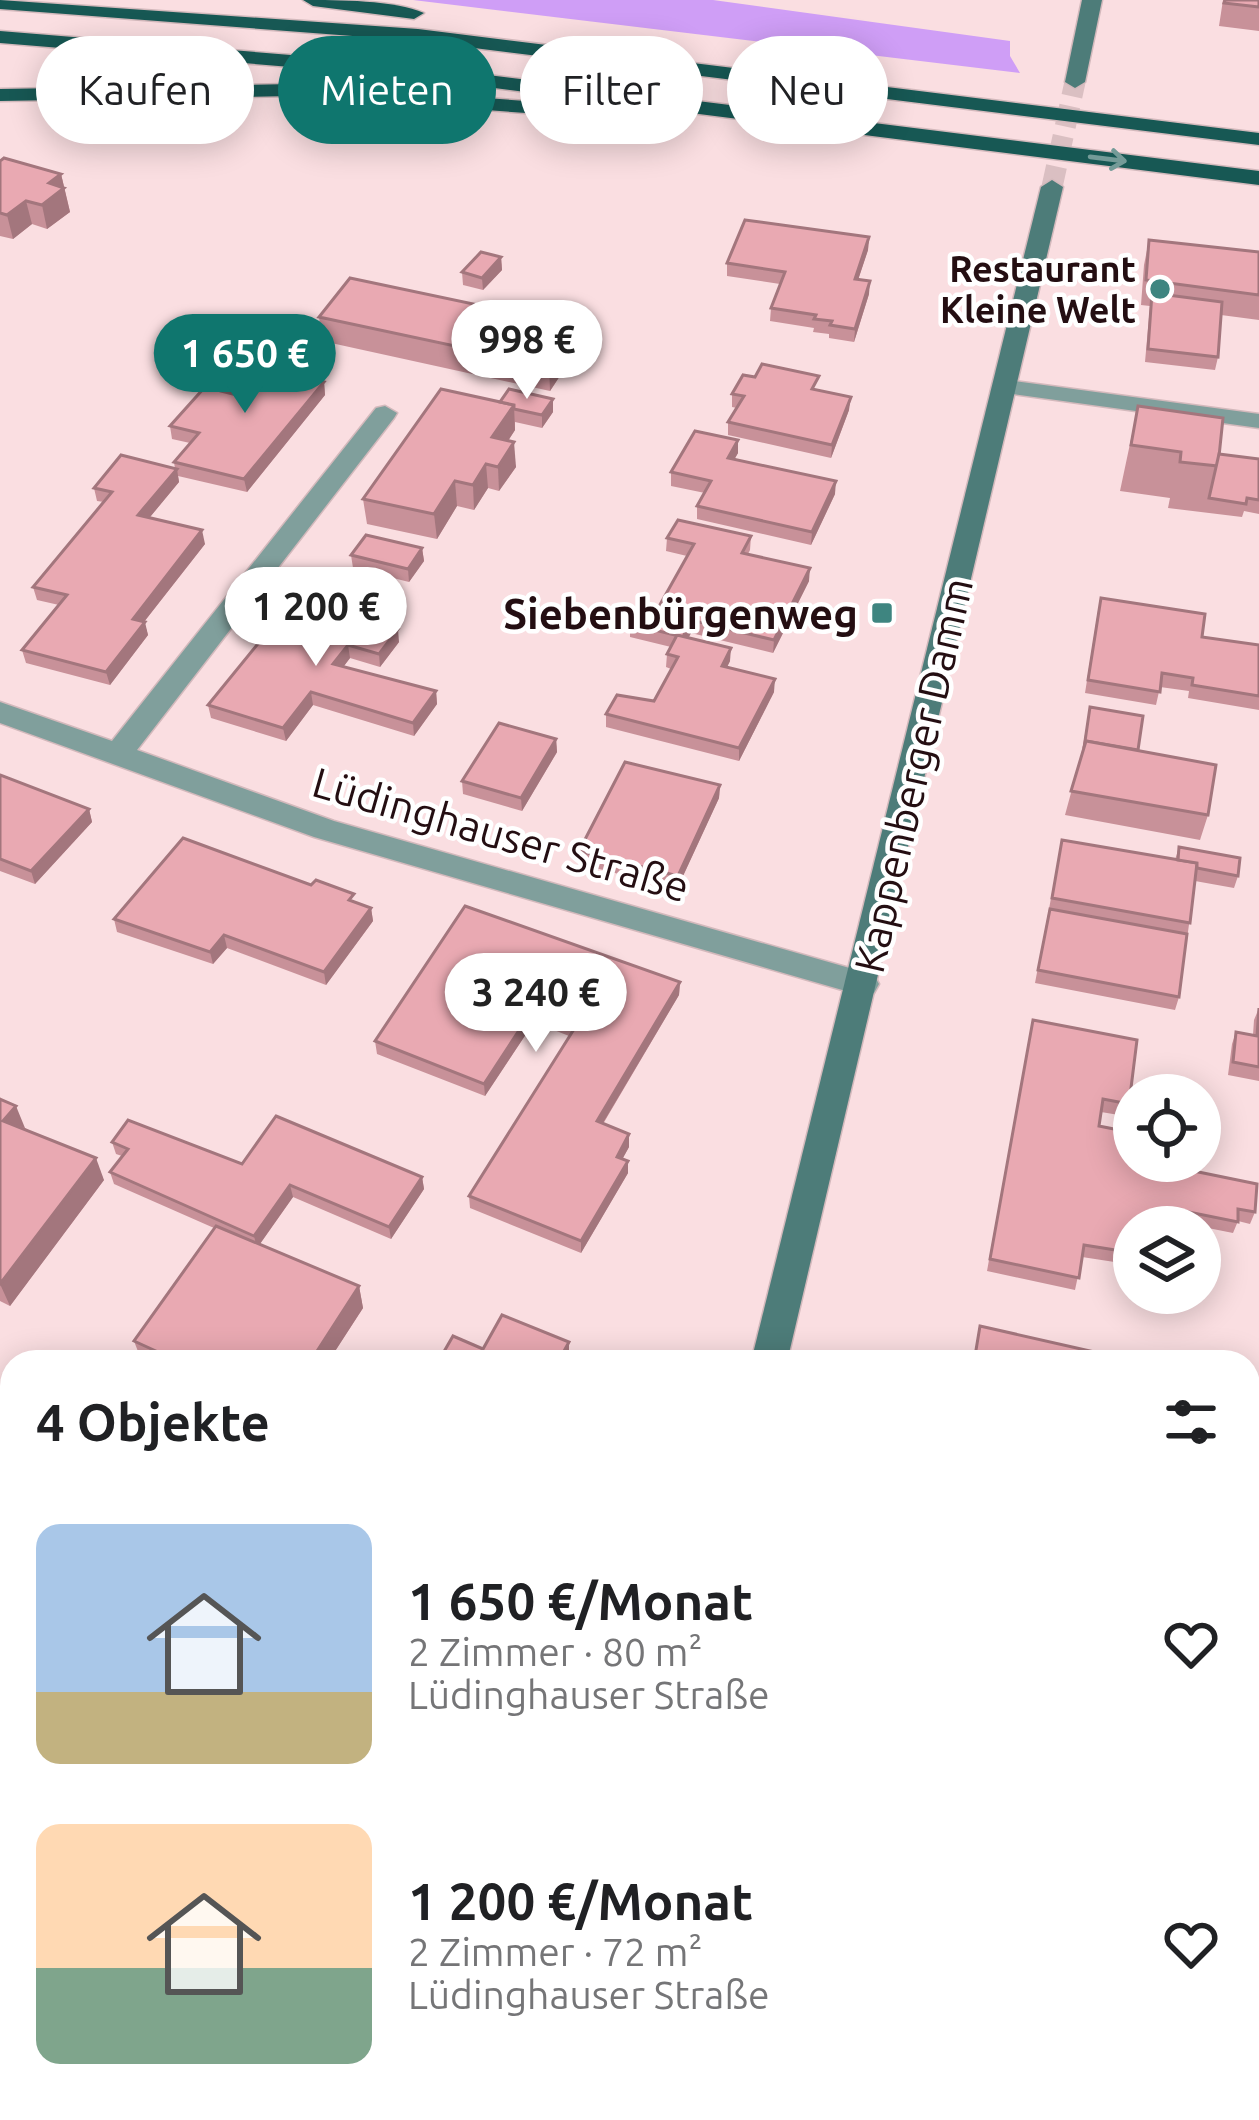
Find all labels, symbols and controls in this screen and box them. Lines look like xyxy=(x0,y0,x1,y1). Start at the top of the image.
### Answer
chip: Kaufen xyxy=(36,36,254,144)
chip: Mieten xyxy=(278,36,496,144)
chip: Filter xyxy=(520,36,703,144)
chip: Neu xyxy=(727,36,888,144)
one-way arrow xyxy=(1088,149,1127,171)
place label: Restaurant Kleine Welt xyxy=(940,248,1136,330)
marker: Restaurant Kleine Welt xyxy=(1147,276,1173,302)
pin: 998 € xyxy=(443,300,611,402)
pin: 1 650 € xyxy=(134,314,356,416)
text: 998 € xyxy=(478,317,576,360)
text: 1 650 € xyxy=(181,331,309,374)
pin: 1 200 € xyxy=(205,567,427,669)
street label: Kappenberger Damm xyxy=(845,573,981,977)
text: 1 200 € xyxy=(252,584,380,627)
place label: Siebenbürgenweg xyxy=(503,590,858,637)
marker: Siebenbürgenweg xyxy=(869,600,895,626)
street label: Lüdinghauser Straße xyxy=(307,758,695,910)
pin: 3 240 € xyxy=(425,953,647,1055)
text: 3 240 € xyxy=(472,970,600,1013)
map controls xyxy=(1113,1074,1221,1314)
button: locate xyxy=(1113,1074,1221,1182)
button: layers xyxy=(1113,1206,1221,1314)
icon: filters xyxy=(1158,1389,1224,1455)
text: 4 Objekte xyxy=(36,1393,270,1451)
icon: home xyxy=(132,1572,276,1716)
text: 1 650 €/Monat xyxy=(408,1572,753,1630)
icon: heart xyxy=(1158,1611,1224,1677)
text: 2 Zimmer · 80 m² xyxy=(408,1630,703,1673)
text: Lüdinghauser Straße xyxy=(408,1673,769,1716)
icon: home xyxy=(132,1872,276,2016)
text: 1 200 €/Monat xyxy=(408,1872,753,1930)
icon: heart xyxy=(1158,1911,1224,1977)
text: 2 Zimmer · 72 m² xyxy=(408,1930,703,1973)
text: Lüdinghauser Straße xyxy=(408,1973,769,2016)

